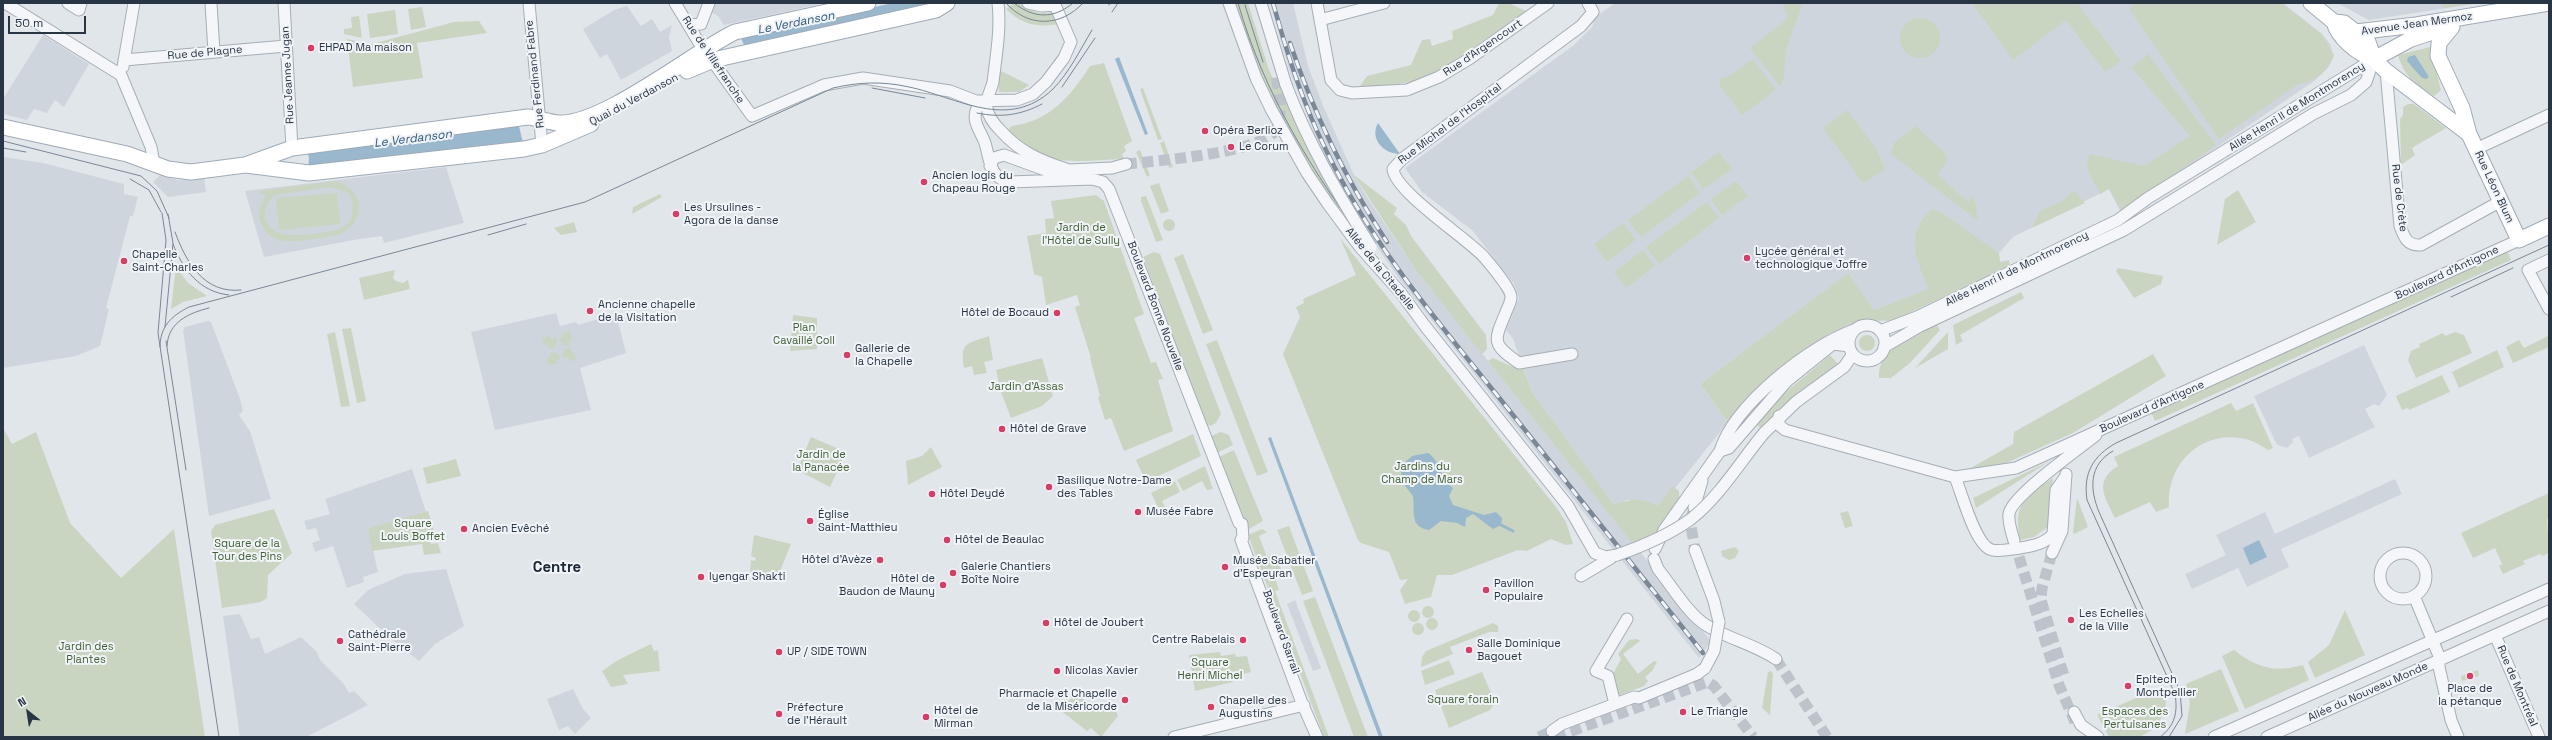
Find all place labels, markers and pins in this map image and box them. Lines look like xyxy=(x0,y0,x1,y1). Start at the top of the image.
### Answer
place label: EHPAD Ma maison xyxy=(319,41,412,55)
marker: EHPAD Ma maison xyxy=(306,43,316,53)
place label: Opéra Berlioz xyxy=(1213,124,1283,138)
marker: Opéra Berlioz xyxy=(1200,126,1210,136)
place label: Le Corum xyxy=(1239,140,1289,154)
marker: Le Corum xyxy=(1226,142,1236,152)
place label: Ancien logis du Chapeau Rouge xyxy=(932,169,1016,195)
marker: Ancien logis du Chapeau Rouge xyxy=(919,177,929,187)
place label: Les Ursulines - Agora de la danse xyxy=(684,201,779,227)
marker: Les Ursulines - Agora de la danse xyxy=(671,209,681,219)
place label: Lycée général et technologique Joffre xyxy=(1755,245,1867,271)
place label: Chapelle Saint-Charles xyxy=(132,248,204,274)
marker: Lycée général et technologique Joffre xyxy=(1742,253,1752,263)
marker: Chapelle Saint-Charles xyxy=(119,256,129,266)
place label: Ancienne chapelle de la Visitation xyxy=(598,298,695,324)
marker: Ancienne chapelle de la Visitation xyxy=(585,306,595,316)
place label: Hôtel de Bocaud xyxy=(961,306,1049,320)
marker: Hôtel de Bocaud xyxy=(1052,308,1062,318)
place label: Gallerie de la Chapelle xyxy=(855,342,912,368)
marker: Gallerie de la Chapelle xyxy=(842,350,852,360)
place label: Hôtel de Grave xyxy=(1010,422,1087,436)
marker: Hôtel de Grave xyxy=(997,424,1007,434)
place label: Basilique Notre-Dame des Tables xyxy=(1057,474,1172,500)
marker: Basilique Notre-Dame des Tables xyxy=(1044,482,1054,492)
place label: Hôtel Deydé xyxy=(940,487,1005,501)
marker: Hôtel Deydé xyxy=(927,489,937,499)
place label: Musée Fabre xyxy=(1146,505,1214,519)
marker: Musée Fabre xyxy=(1133,507,1143,517)
place label: Église Saint-Matthieu xyxy=(818,508,897,534)
marker: Église Saint-Matthieu xyxy=(805,516,815,526)
place label: Ancien Evêché xyxy=(472,522,549,536)
marker: Ancien Evêché xyxy=(459,524,469,534)
place label: Hôtel de Beaulac xyxy=(955,533,1044,547)
marker: Hôtel de Beaulac xyxy=(942,535,952,545)
place label: Hôtel d'Avèze xyxy=(802,553,872,567)
place label: Musée Sabatier d'Espeyran xyxy=(1233,554,1315,580)
marker: Hôtel d'Avèze xyxy=(875,555,885,565)
place label: Galerie Chantiers Boîte Noire xyxy=(961,560,1051,586)
marker: Musée Sabatier d'Espeyran xyxy=(1220,562,1230,572)
marker: Galerie Chantiers Boîte Noire xyxy=(948,568,958,578)
place label: Iyengar Shakti xyxy=(709,570,786,584)
marker: Iyengar Shakti xyxy=(696,572,706,582)
place label: Hôtel de Baudon de Mauny xyxy=(839,572,935,598)
place label: Pavillon Populaire xyxy=(1494,577,1543,603)
marker: Hôtel de Baudon de Mauny xyxy=(938,580,948,590)
marker: Pavillon Populaire xyxy=(1481,585,1491,595)
place label: Les Echelles de la Ville xyxy=(2079,607,2144,633)
marker: Les Echelles de la Ville xyxy=(2066,615,2076,625)
place label: Hôtel de Joubert xyxy=(1054,616,1144,630)
marker: Hôtel de Joubert xyxy=(1041,618,1051,628)
place label: Cathédrale Saint-Pierre xyxy=(348,628,411,654)
place label: Centre Rabelais xyxy=(1152,633,1235,647)
marker: Centre Rabelais xyxy=(1238,635,1248,645)
marker: Cathédrale Saint-Pierre xyxy=(335,636,345,646)
place label: Salle Dominique Bagouet xyxy=(1477,637,1561,663)
place label: UP / SIDE TOWN xyxy=(787,645,867,659)
marker: Salle Dominique Bagouet xyxy=(1464,645,1474,655)
marker: UP / SIDE TOWN xyxy=(774,647,784,657)
place label: Nicolas Xavier xyxy=(1065,664,1138,678)
marker: Nicolas Xavier xyxy=(1052,666,1062,676)
marker: Place de la pétanque xyxy=(2465,671,2475,681)
place label: Epitech Montpellier xyxy=(2136,673,2196,699)
marker: Epitech Montpellier xyxy=(2123,681,2133,691)
place label: Place de la pétanque xyxy=(2438,682,2502,708)
place label: Pharmacie et Chapelle de la Miséricorde xyxy=(999,687,1117,713)
place label: Chapelle des Augustins xyxy=(1219,694,1287,720)
marker: Pharmacie et Chapelle de la Miséricorde xyxy=(1120,695,1130,705)
place label: Préfecture de l'Hérault xyxy=(787,701,847,727)
marker: Chapelle des Augustins xyxy=(1206,702,1216,712)
place label: Hôtel de Mirman xyxy=(934,704,978,730)
place label: Le Triangle xyxy=(1691,705,1748,719)
marker: Le Triangle xyxy=(1678,707,1688,717)
marker: Préfecture de l'Hérault xyxy=(774,709,784,719)
marker: Hôtel de Mirman xyxy=(921,712,931,722)

